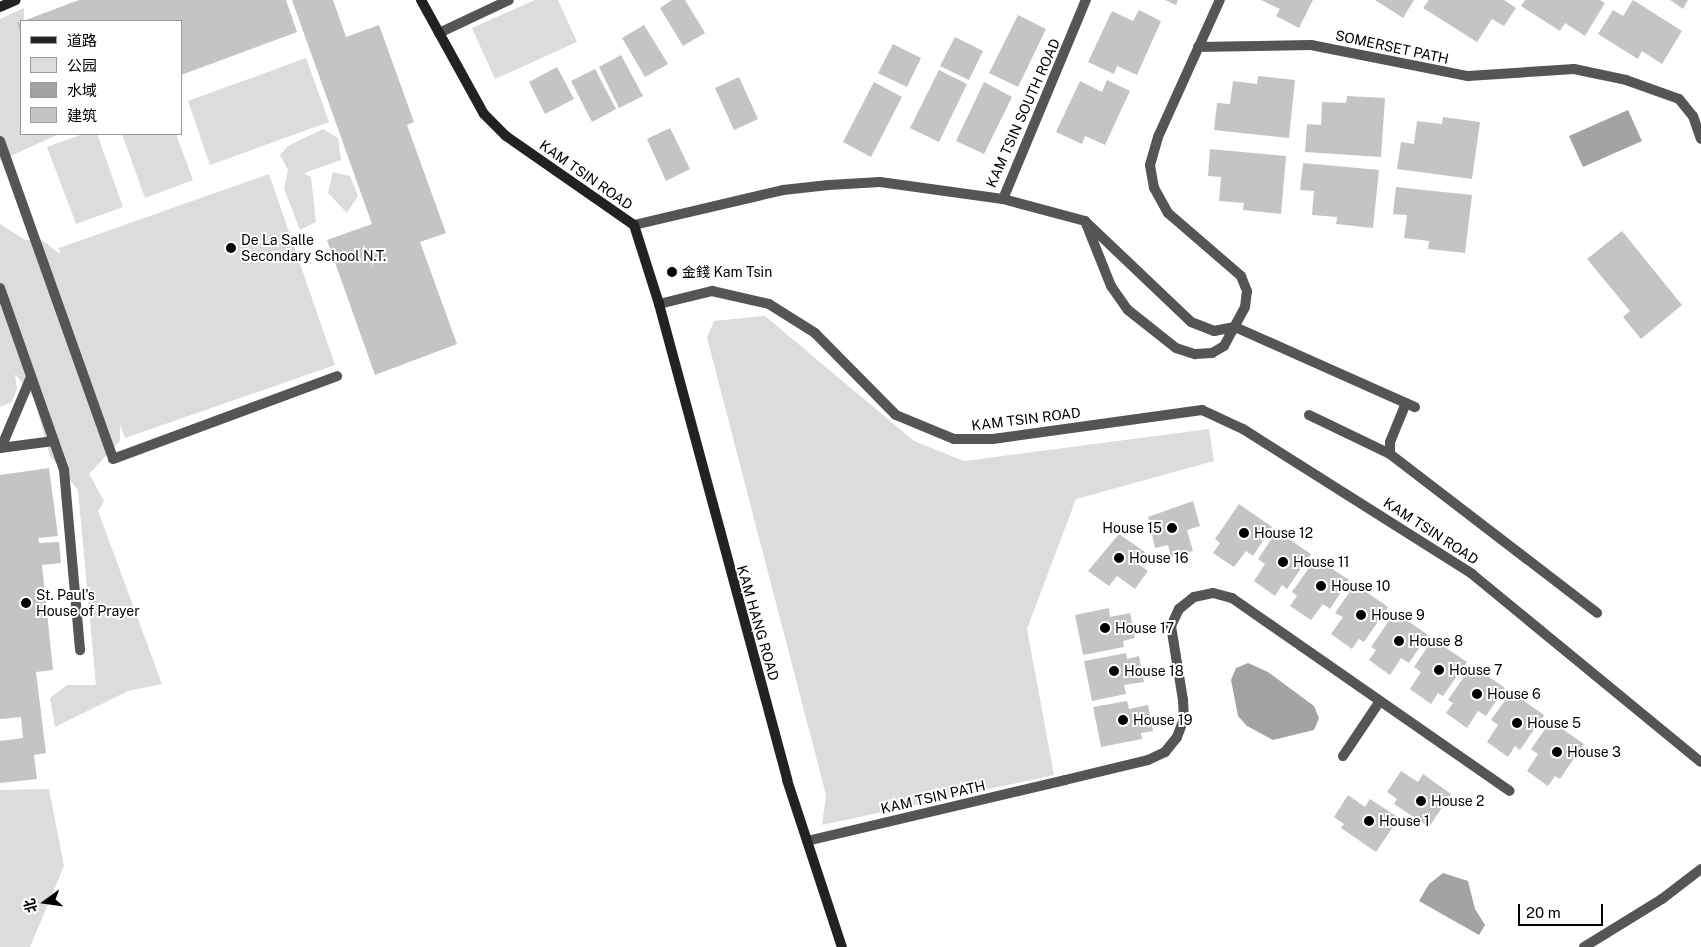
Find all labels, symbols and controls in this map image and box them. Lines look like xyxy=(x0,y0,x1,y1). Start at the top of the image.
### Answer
legend xyxy=(20,20,182,135)
street label: SOMERSET PATH xyxy=(1334,27,1450,67)
text: 道路 xyxy=(67,32,97,49)
street label: KAM TSIN SOUTH ROAD xyxy=(983,36,1063,190)
text: 公园 xyxy=(67,57,97,74)
text: 水域 xyxy=(67,82,97,99)
text: 建筑 xyxy=(67,107,97,124)
street label: KAM TSIN ROAD xyxy=(536,137,636,213)
place label: De La Salle Secondary School N.T. xyxy=(241,232,386,264)
marker: De La Salle Secondary School N.T. xyxy=(225,242,237,254)
place label: 金錢 Kam Tsin xyxy=(682,264,772,280)
marker: 金錢 Kam Tsin xyxy=(666,266,678,278)
street label: KAM TSIN ROAD xyxy=(970,404,1082,434)
street label: KAM TSIN ROAD xyxy=(1380,494,1482,568)
place label: House 15 xyxy=(1102,520,1162,536)
marker: House 15 xyxy=(1166,522,1178,534)
place label: House 12 xyxy=(1254,525,1313,541)
marker: House 12 xyxy=(1238,527,1250,539)
place label: House 16 xyxy=(1129,550,1188,566)
marker: House 16 xyxy=(1113,552,1125,564)
place label: House 11 xyxy=(1293,554,1349,570)
marker: House 11 xyxy=(1277,556,1289,568)
street label: KAM HANG ROAD xyxy=(734,563,782,683)
place label: House 10 xyxy=(1331,578,1390,594)
marker: House 10 xyxy=(1315,580,1327,592)
place label: St. Paul's House of Prayer xyxy=(36,587,140,620)
marker: St. Paul's House of Prayer xyxy=(20,597,32,609)
place label: House 9 xyxy=(1371,607,1425,623)
marker: House 9 xyxy=(1355,609,1367,621)
place label: House 17 xyxy=(1115,620,1174,636)
marker: House 17 xyxy=(1099,622,1111,634)
place label: House 8 xyxy=(1409,633,1463,649)
marker: House 8 xyxy=(1393,635,1405,647)
place label: House 7 xyxy=(1449,662,1502,678)
place label: House 18 xyxy=(1124,663,1184,679)
marker: House 7 xyxy=(1433,664,1445,676)
marker: House 18 xyxy=(1108,665,1120,677)
place label: House 6 xyxy=(1487,686,1541,702)
marker: House 6 xyxy=(1471,688,1483,700)
place label: House 19 xyxy=(1133,712,1193,728)
marker: House 19 xyxy=(1117,714,1129,726)
place label: House 5 xyxy=(1527,715,1581,731)
marker: House 5 xyxy=(1511,717,1523,729)
place label: House 3 xyxy=(1567,744,1621,760)
marker: House 3 xyxy=(1551,746,1563,758)
street label: KAM TSIN PATH xyxy=(879,777,987,817)
place label: House 2 xyxy=(1431,793,1484,809)
marker: House 2 xyxy=(1415,795,1427,807)
place label: House 1 xyxy=(1379,813,1430,829)
marker: House 1 xyxy=(1363,815,1375,827)
north arrow xyxy=(20,877,70,927)
scale bar xyxy=(1521,894,1606,926)
text: 北 xyxy=(21,897,40,914)
text: 20 m xyxy=(1526,904,1561,921)

